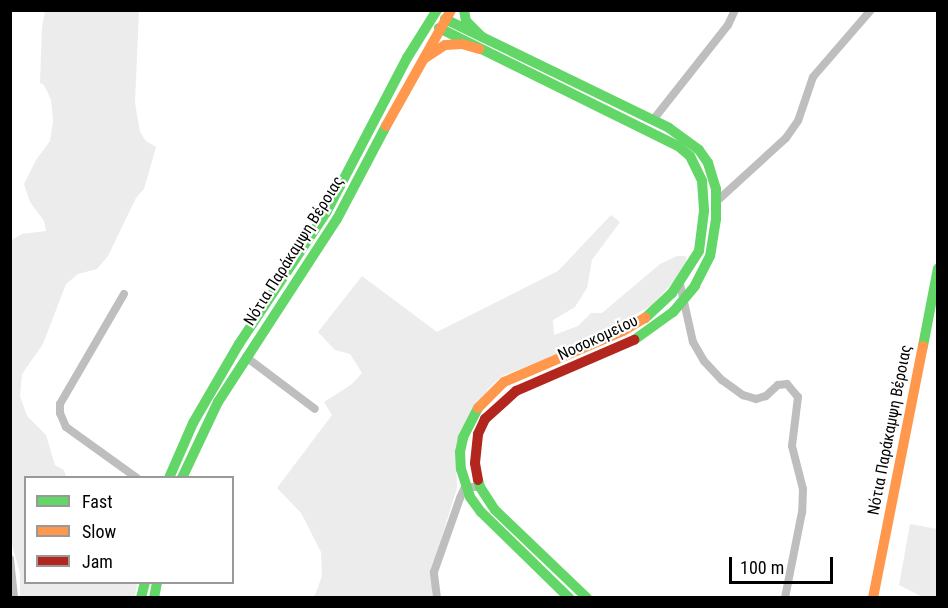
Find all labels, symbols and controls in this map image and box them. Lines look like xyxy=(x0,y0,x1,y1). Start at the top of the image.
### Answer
street label: Νότια Παράκαμψη Βέροιας xyxy=(240,173,348,329)
street label: Νοσοκομείου xyxy=(555,311,641,365)
street label: Νότια Παράκαμψη Βέροιας xyxy=(864,343,916,517)
legend xyxy=(24,476,234,584)
text: Fast xyxy=(82,491,113,512)
text: Slow xyxy=(82,521,116,542)
scale bar xyxy=(732,545,836,583)
text: Jam xyxy=(82,551,113,572)
text: 100 m xyxy=(740,557,784,578)

